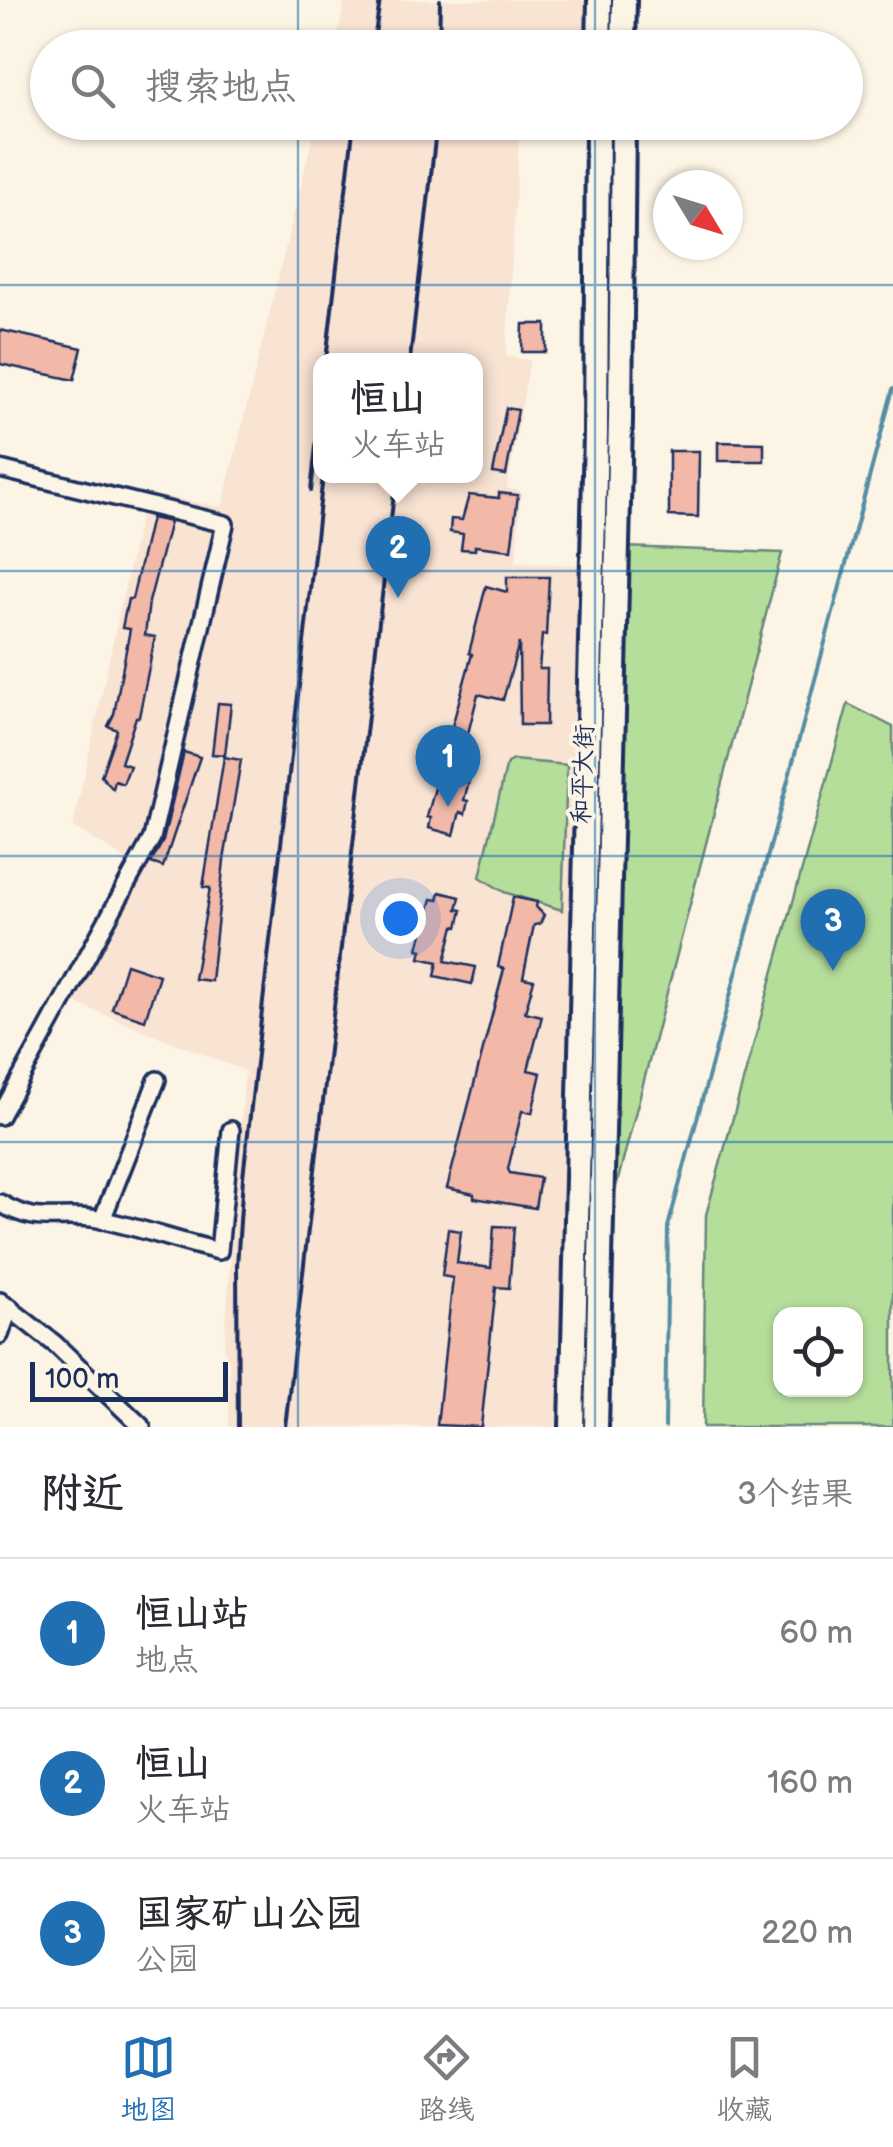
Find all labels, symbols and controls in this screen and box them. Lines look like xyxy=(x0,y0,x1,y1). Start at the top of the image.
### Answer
search box xyxy=(30,30,863,140)
icon: search xyxy=(65,58,120,113)
text: 搜索地点 xyxy=(145,65,297,110)
north arrow xyxy=(653,170,743,260)
popup xyxy=(313,353,483,483)
text: 恒山 xyxy=(350,377,426,422)
text: 火车站 xyxy=(350,426,446,465)
pin: 2 xyxy=(366,516,430,598)
pin: 1 xyxy=(416,724,480,807)
street label: 和平大街 xyxy=(566,724,601,825)
pin: 3 xyxy=(800,888,866,971)
your location xyxy=(375,893,426,944)
map controls xyxy=(773,1307,863,1397)
button: locate xyxy=(773,1307,863,1397)
scale bar xyxy=(30,1357,228,1402)
text: 100 m xyxy=(45,1363,119,1396)
text: 附近 xyxy=(40,1469,124,1520)
text: 3个结果 xyxy=(737,1475,853,1514)
text: 恒山站 xyxy=(135,1592,249,1637)
text: 1 xyxy=(66,1614,79,1653)
text: 60 m xyxy=(780,1614,853,1653)
text: 地点 xyxy=(135,1641,199,1680)
text: 恒山 xyxy=(135,1742,211,1787)
text: 2 xyxy=(63,1764,82,1803)
text: 160 m xyxy=(767,1764,853,1803)
text: 火车站 xyxy=(135,1791,231,1830)
text: 国家矿山公园 xyxy=(135,1892,363,1937)
text: 3 xyxy=(63,1914,82,1953)
text: 220 m xyxy=(761,1914,853,1953)
text: 公园 xyxy=(135,1941,199,1980)
tab: 地图 xyxy=(121,2030,177,2127)
tab: 路线 xyxy=(418,2030,474,2127)
tab: 收藏 xyxy=(716,2030,772,2127)

